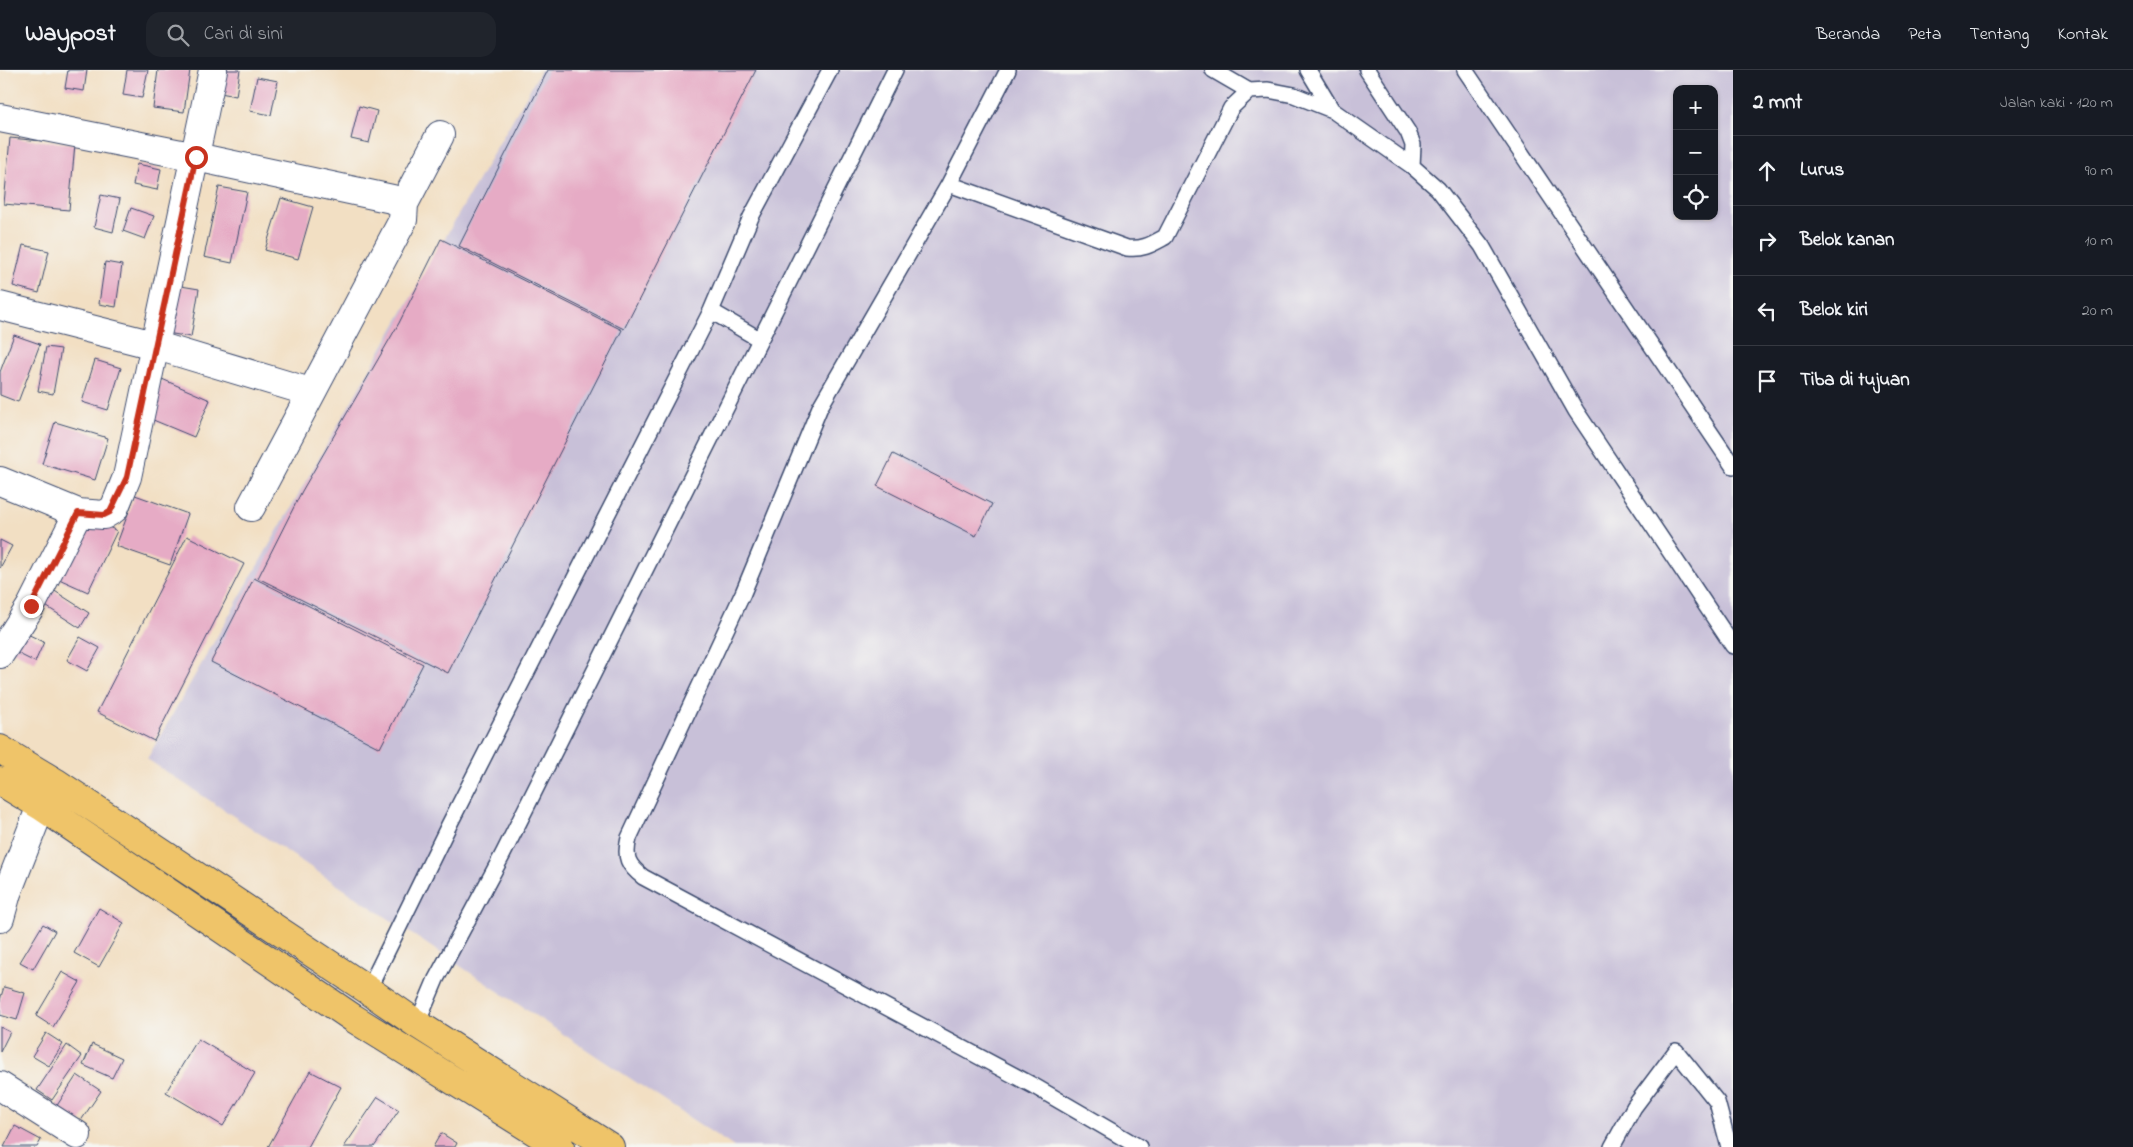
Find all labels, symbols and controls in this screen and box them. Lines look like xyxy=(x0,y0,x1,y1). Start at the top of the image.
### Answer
search box xyxy=(146,12,496,57)
text: Waypost xyxy=(25,17,116,52)
icon: search xyxy=(164,21,192,49)
text: Cari di sini xyxy=(204,21,283,48)
text: Beranda xyxy=(1816,22,1880,48)
text: Peta xyxy=(1908,22,1941,48)
text: Tentang xyxy=(1969,22,2029,48)
text: Kontak xyxy=(2057,22,2108,48)
map controls xyxy=(1673,85,1718,220)
button: + xyxy=(1673,85,1718,130)
text: 2 mnt xyxy=(1753,88,1802,118)
text: Jalan kaki · 120 m xyxy=(2000,91,2113,115)
button: − xyxy=(1673,130,1718,175)
route start xyxy=(185,146,208,169)
icon: ahead xyxy=(1753,157,1781,185)
text: Lurus xyxy=(1800,157,1844,184)
text: 90 m xyxy=(2085,159,2113,183)
button: locate xyxy=(1673,175,1718,220)
icon: right xyxy=(1753,227,1781,255)
text: Belok kanan xyxy=(1800,227,1894,254)
text: 10 m xyxy=(2085,229,2113,253)
icon: left xyxy=(1753,297,1781,325)
text: Belok kiri xyxy=(1800,297,1868,324)
text: 20 m xyxy=(2082,299,2113,323)
icon: arrive xyxy=(1753,367,1781,395)
text: Tiba di tujuan xyxy=(1800,367,1910,394)
route end xyxy=(20,595,43,618)

